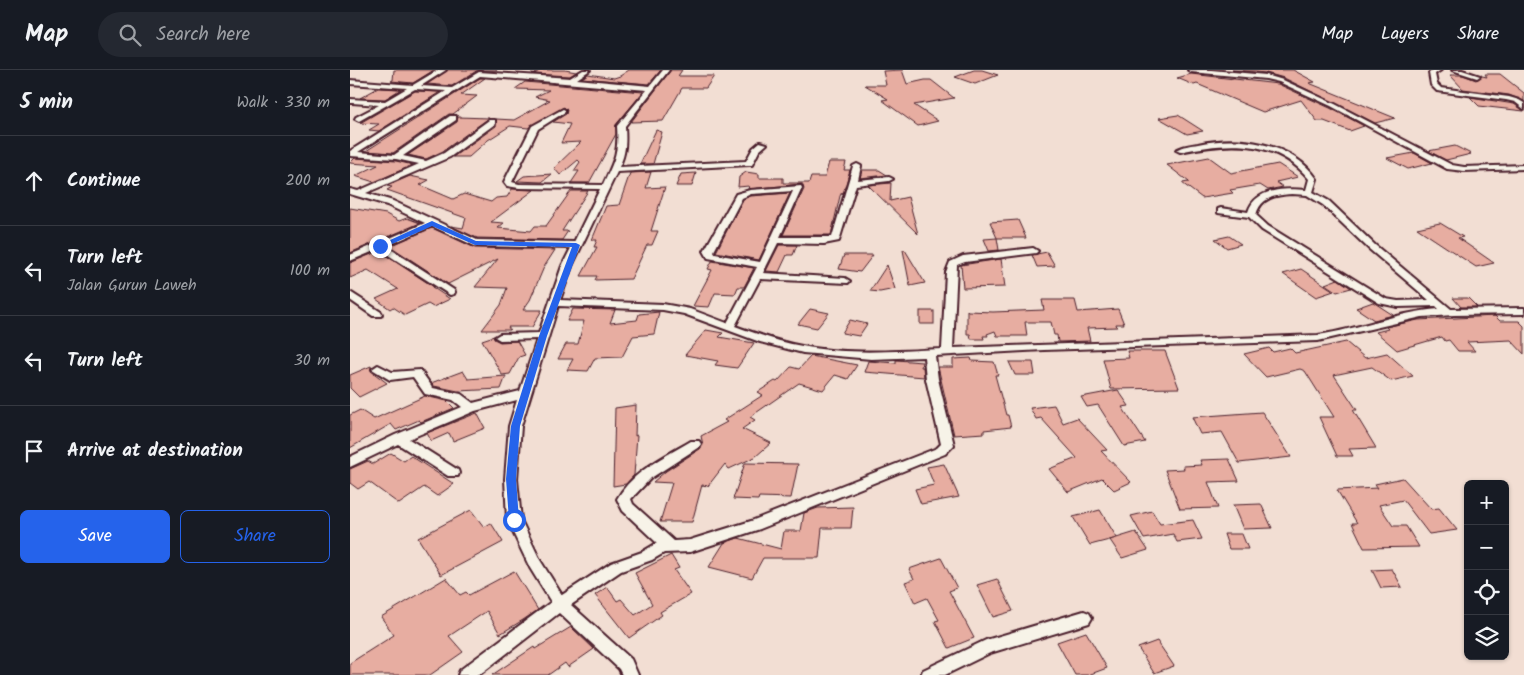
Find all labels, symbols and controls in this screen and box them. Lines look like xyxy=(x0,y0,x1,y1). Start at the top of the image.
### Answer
search box xyxy=(98,12,448,57)
text: Map xyxy=(25,15,68,54)
text: Search here xyxy=(156,20,250,50)
text: Map xyxy=(1322,20,1353,49)
text: Layers xyxy=(1381,20,1429,49)
text: Share xyxy=(1457,20,1499,49)
icon: search xyxy=(116,21,144,49)
text: 5 min xyxy=(20,86,73,119)
text: Walk · 330 m xyxy=(237,90,330,115)
text: Continue xyxy=(67,166,140,196)
icon: ahead xyxy=(20,167,48,195)
text: 200 m xyxy=(286,168,330,193)
route end xyxy=(369,235,392,258)
text: Turn left xyxy=(67,243,142,273)
icon: left xyxy=(20,257,48,285)
text: 100 m xyxy=(290,258,330,283)
text: Jalan Gurun Laweh xyxy=(67,273,197,298)
text: Turn left xyxy=(67,346,142,376)
icon: left xyxy=(20,347,48,375)
text: 30 m xyxy=(294,348,330,373)
text: Arrive at destination xyxy=(67,436,243,466)
icon: arrive xyxy=(20,437,48,465)
map controls xyxy=(1464,480,1509,660)
button: + xyxy=(1464,480,1509,525)
route start xyxy=(503,509,526,532)
button: Save xyxy=(20,510,170,563)
button: Share xyxy=(180,510,330,563)
button: − xyxy=(1464,525,1509,570)
button: locate xyxy=(1464,570,1509,615)
button: layers xyxy=(1464,615,1509,660)

